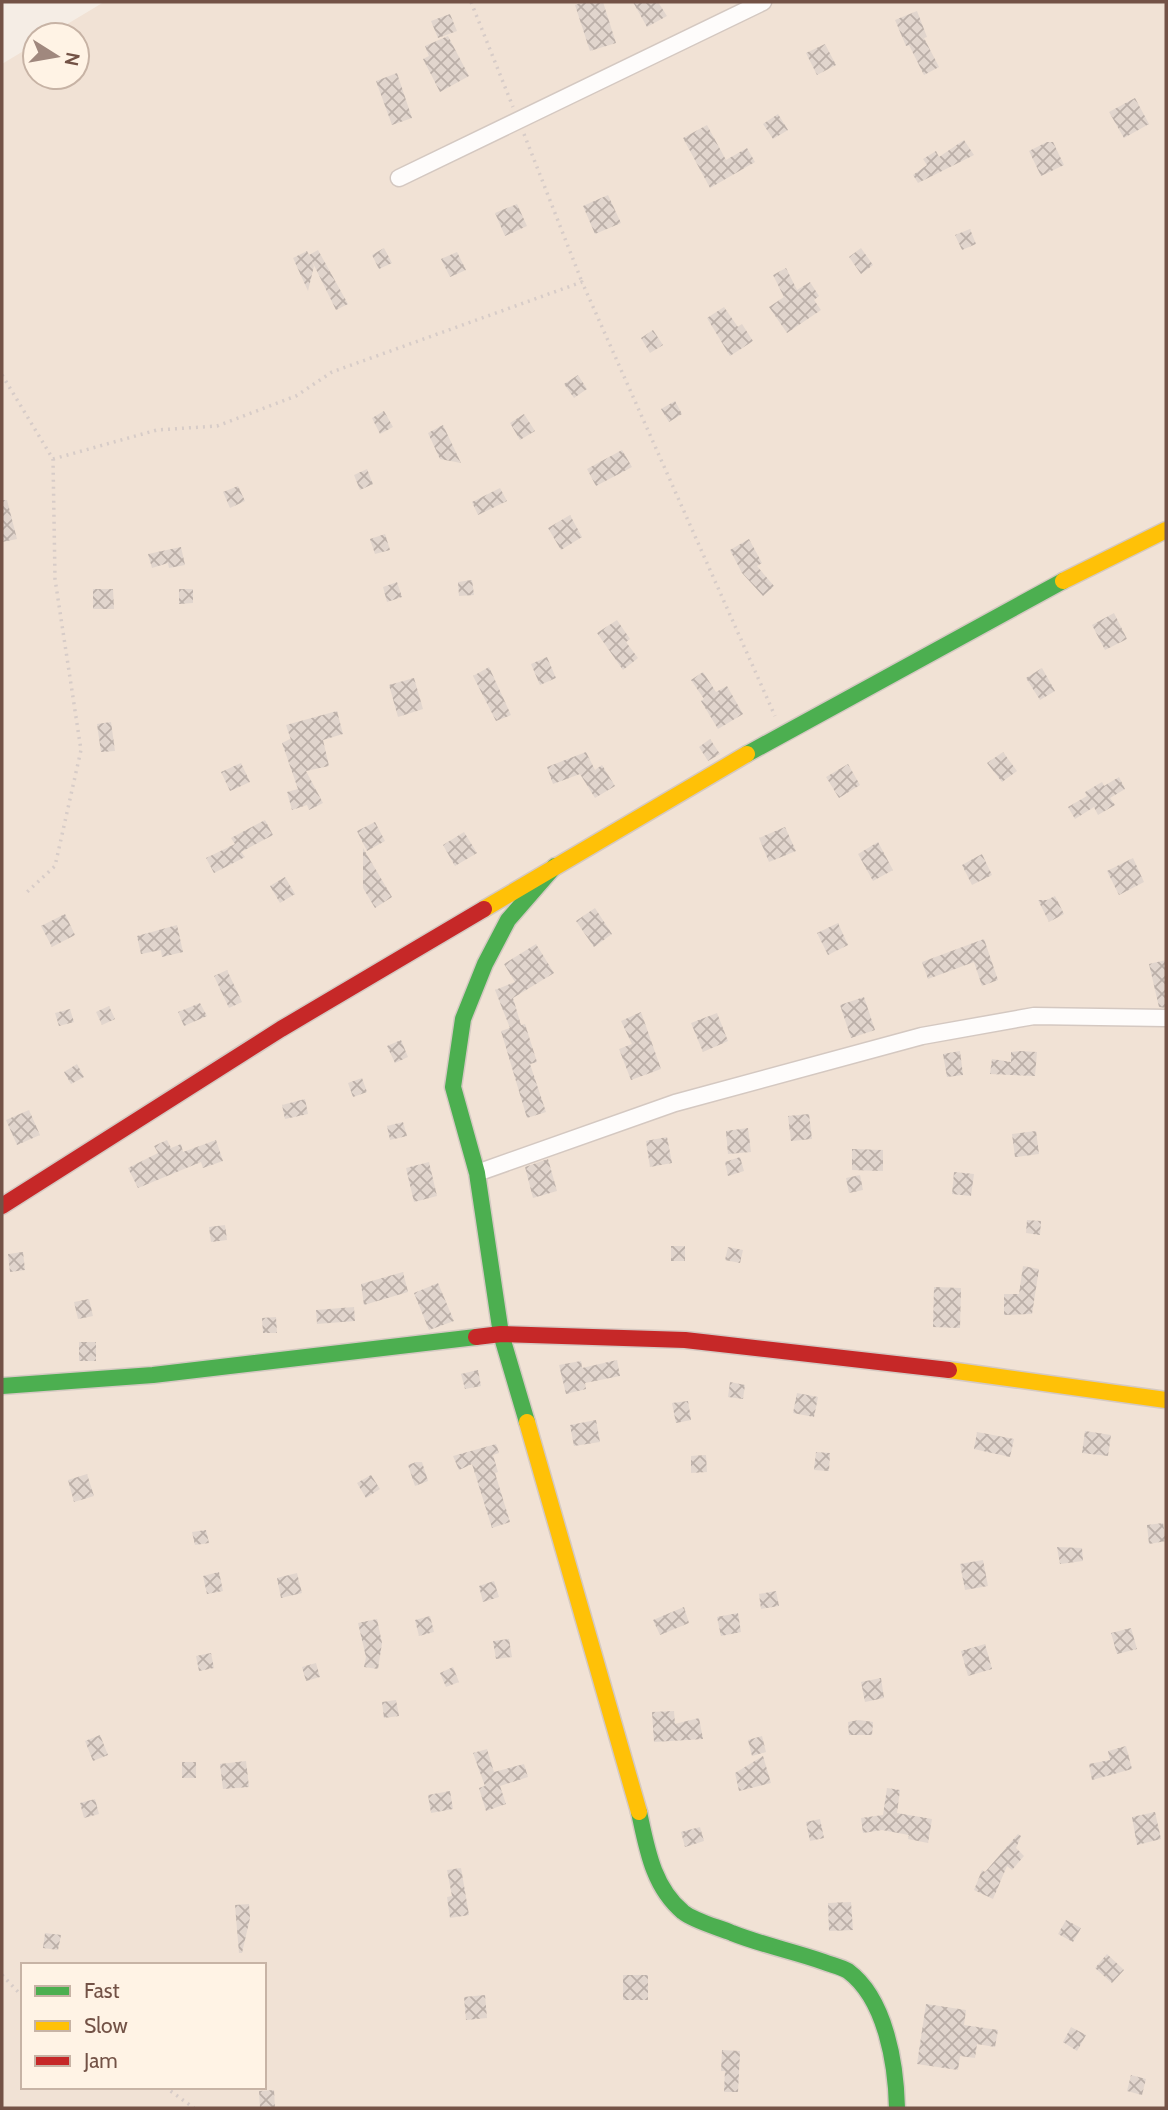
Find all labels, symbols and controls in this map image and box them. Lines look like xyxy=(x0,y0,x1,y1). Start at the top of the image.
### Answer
north arrow xyxy=(21,21,91,91)
text: N xyxy=(60,50,85,68)
legend xyxy=(21,1963,266,2089)
text: Fast xyxy=(84,1978,120,2003)
text: Slow xyxy=(84,2013,128,2038)
text: Jam xyxy=(83,2048,118,2073)

